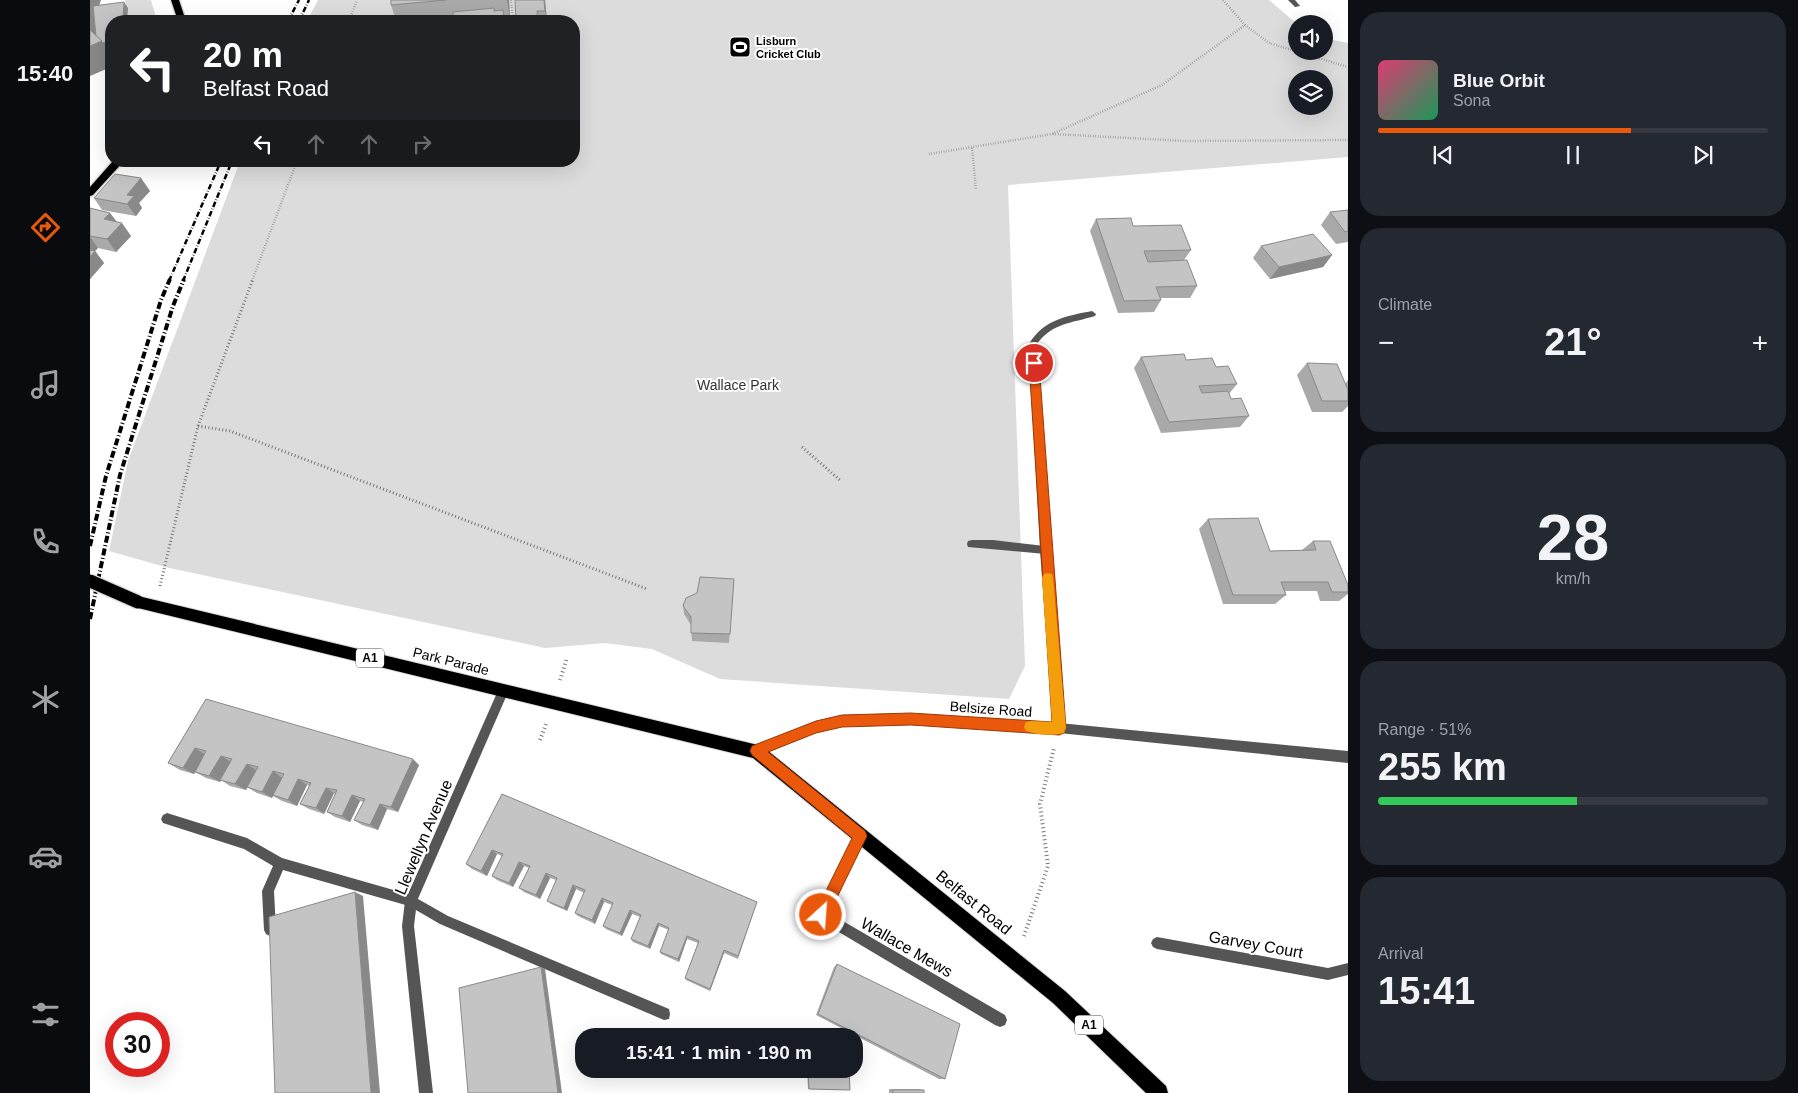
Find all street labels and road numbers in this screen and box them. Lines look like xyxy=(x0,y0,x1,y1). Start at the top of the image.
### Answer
street label: Park Parade xyxy=(411,644,491,678)
road number: A1 xyxy=(356,648,384,668)
street label: Belsize Road xyxy=(949,698,1033,720)
street label: Llewellyn Avenue xyxy=(392,777,455,897)
street label: Belfast Road xyxy=(933,867,1015,938)
street label: Wallace Mews xyxy=(858,914,955,980)
street label: Garvey Court xyxy=(1208,928,1305,961)
road number: A1 xyxy=(1075,1016,1103,1034)

